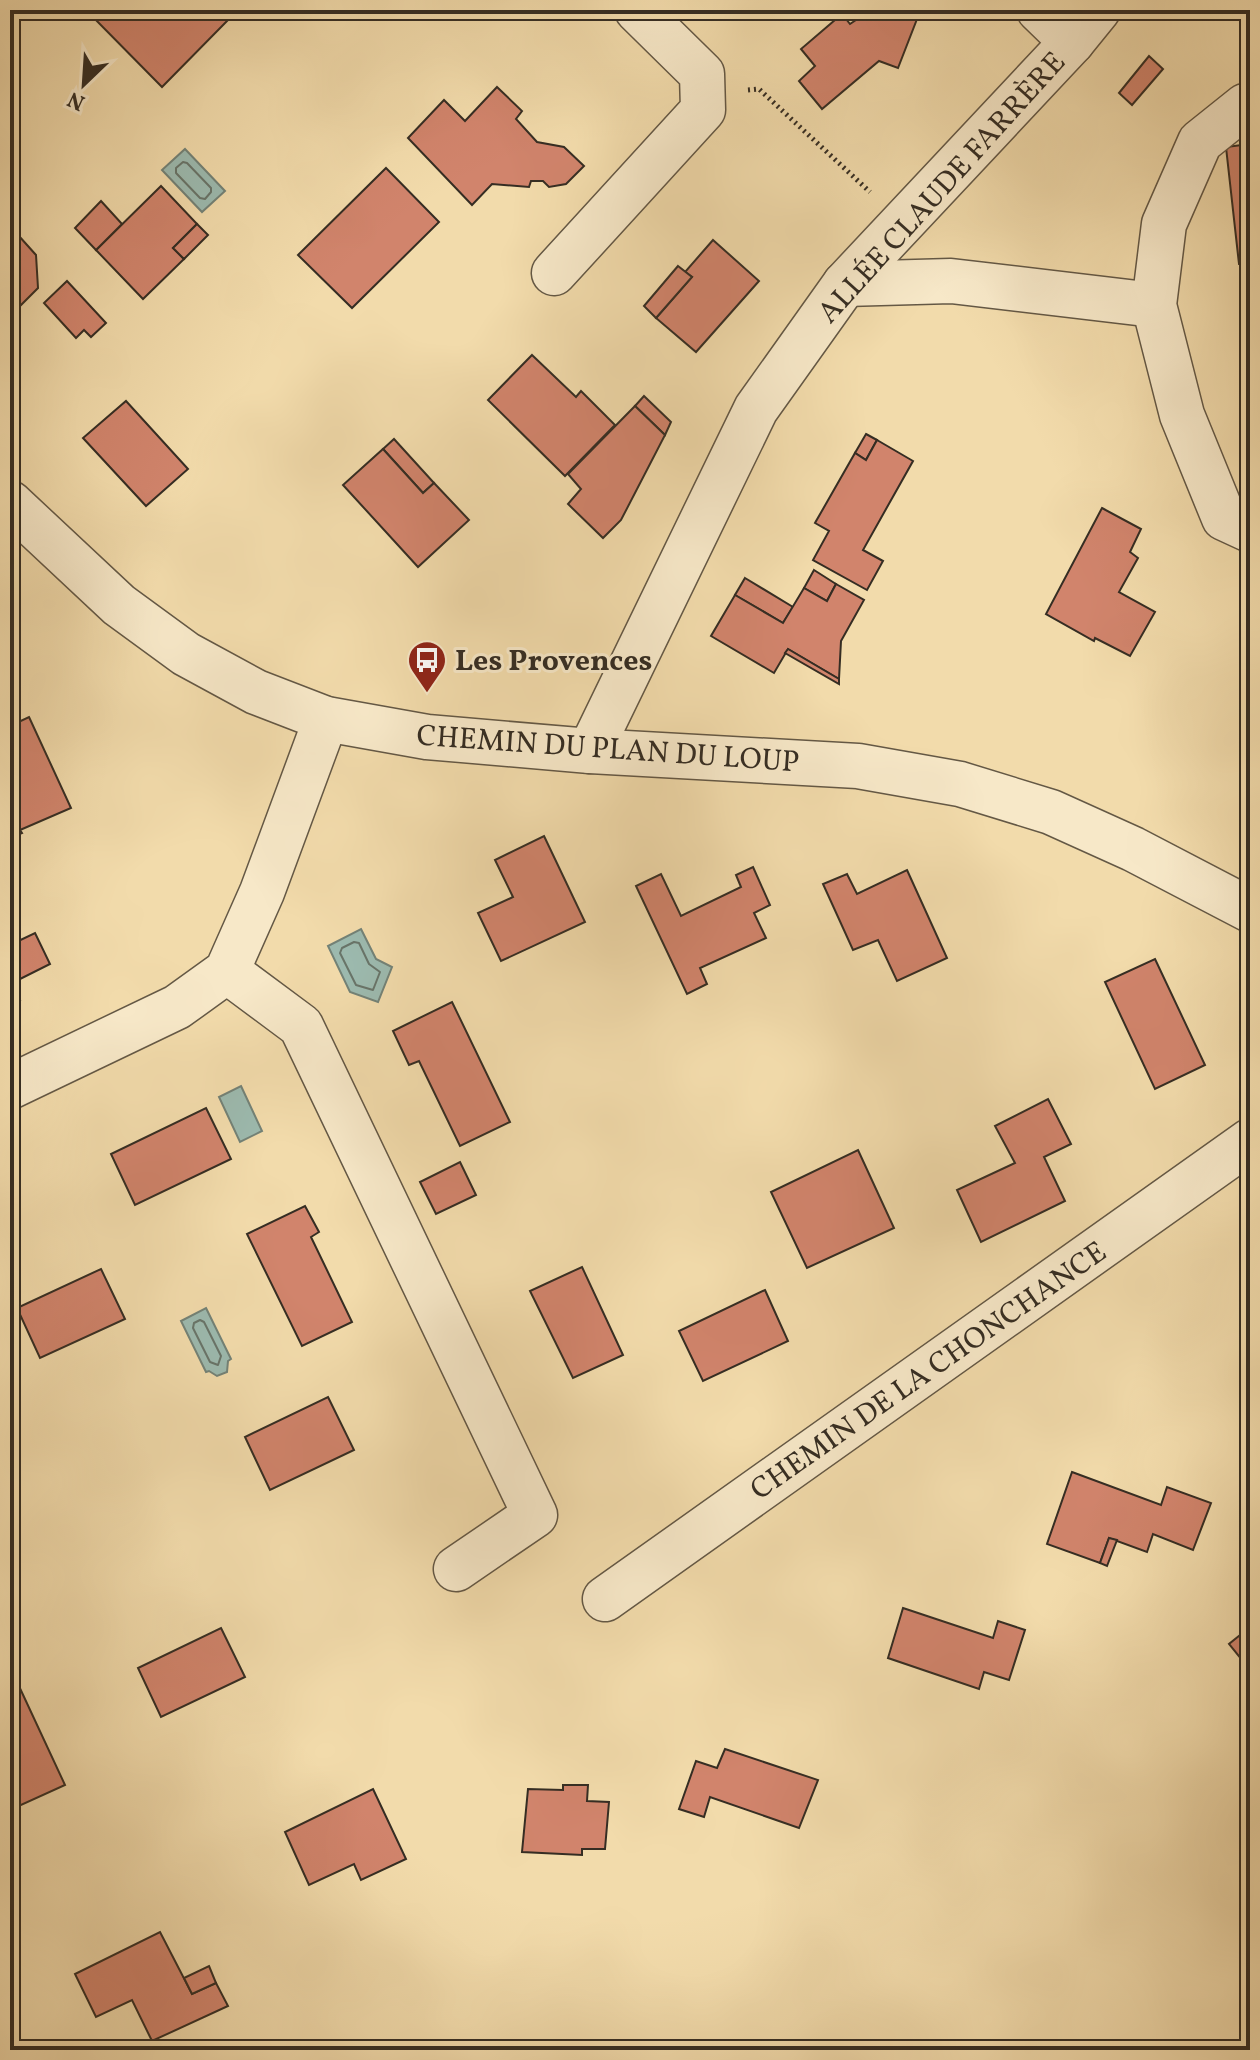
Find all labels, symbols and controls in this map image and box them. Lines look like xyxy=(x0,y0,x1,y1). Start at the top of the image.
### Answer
street label: ALLÉE CLAUDE FARRÈRE xyxy=(809,43,1076,334)
north arrow xyxy=(44,44,124,124)
text: N xyxy=(63,82,90,117)
bus stop icon: Les Provences xyxy=(406,639,448,694)
place label: Les Provences xyxy=(455,641,652,683)
street label: CHEMIN DU PLAN DU LOUP xyxy=(415,716,801,784)
street label: CHEMIN DE LA CHONCHANCE xyxy=(742,1232,1116,1511)

